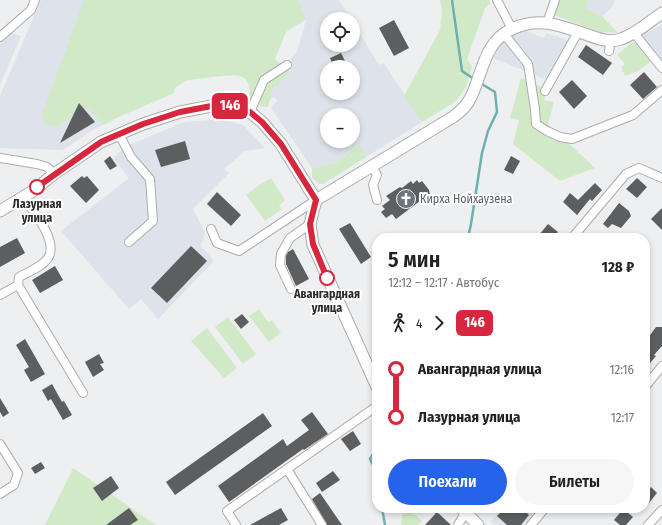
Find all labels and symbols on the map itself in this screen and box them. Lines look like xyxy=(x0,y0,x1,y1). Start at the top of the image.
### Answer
line badge: 146 xyxy=(207,93,253,119)
marker: Лазурная улица xyxy=(29,179,45,195)
church icon: Кирха Нойхаузена xyxy=(395,188,417,210)
place label: Кирха Нойхаузена xyxy=(420,192,513,206)
place label: Лазурная улица xyxy=(13,197,61,225)
marker: Авангардная улица xyxy=(319,270,335,286)
place label: Авангардная улица xyxy=(293,287,360,315)

